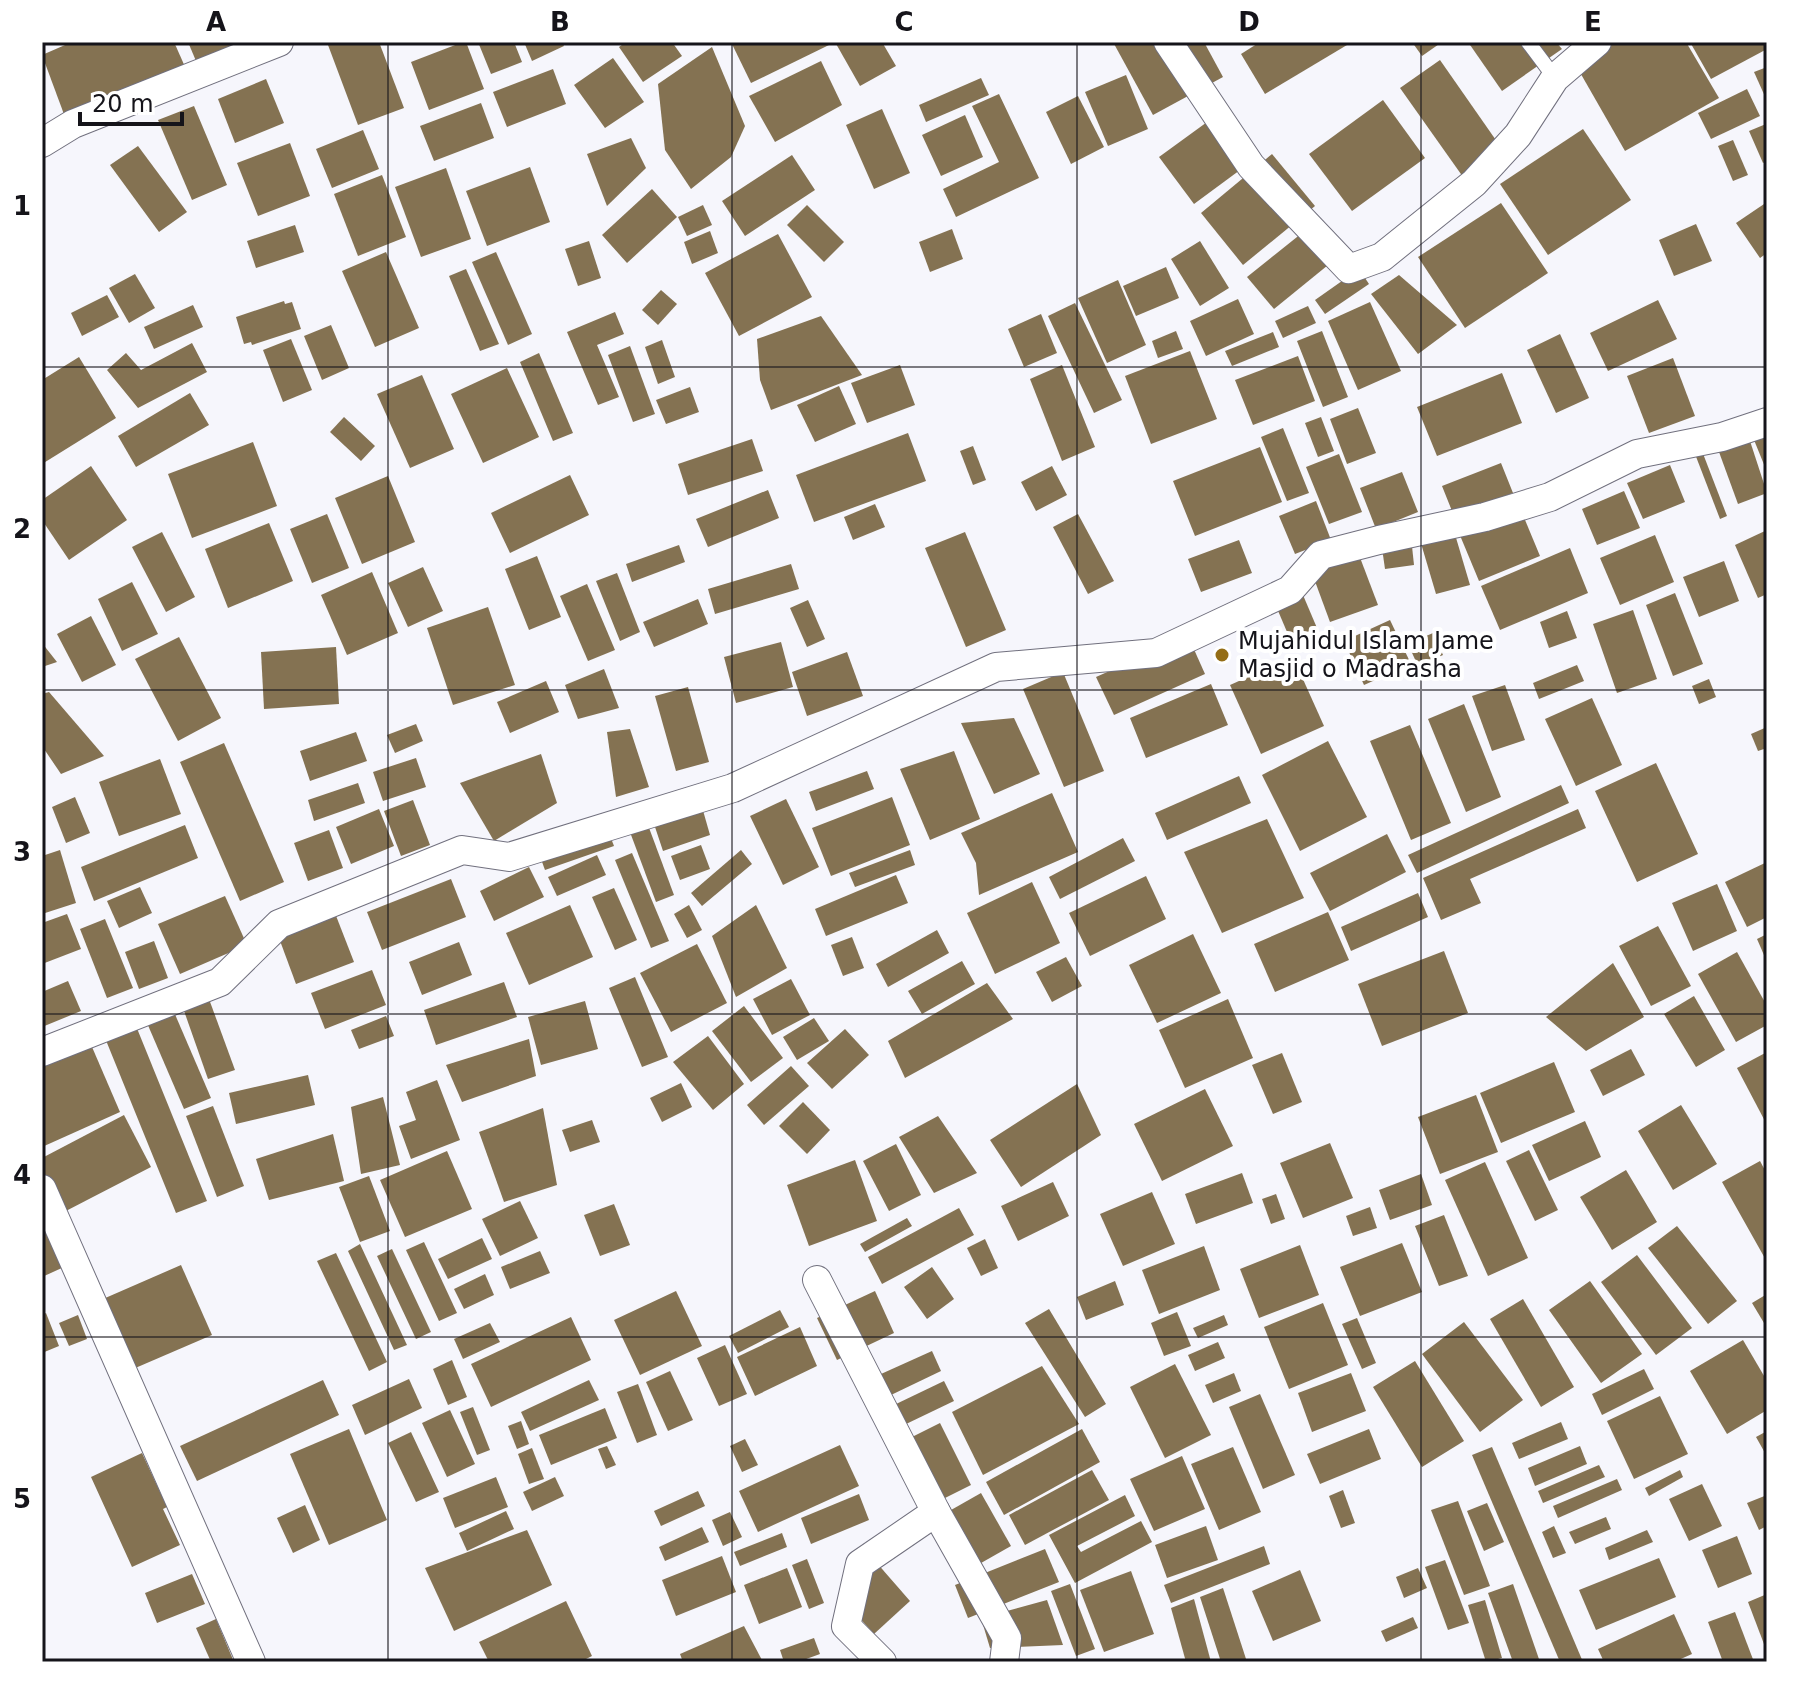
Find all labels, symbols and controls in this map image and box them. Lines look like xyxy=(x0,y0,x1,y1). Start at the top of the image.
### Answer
text: A xyxy=(206,7,226,37)
text: B xyxy=(550,7,570,37)
text: C xyxy=(894,7,914,37)
text: D xyxy=(1238,7,1260,37)
text: E xyxy=(1584,7,1602,37)
scale bar xyxy=(80,76,182,126)
text: 20 m xyxy=(92,90,154,118)
text: 1 xyxy=(13,191,31,221)
text: 2 xyxy=(13,514,31,544)
place label: Mujahidul Islam Jame Masjid o Madrasha xyxy=(1238,627,1494,683)
marker: Mujahidul Islam Jame Masjid o Madrasha xyxy=(1213,646,1231,664)
text: 3 xyxy=(13,837,31,867)
text: 4 xyxy=(13,1160,31,1190)
text: 5 xyxy=(13,1484,31,1514)

